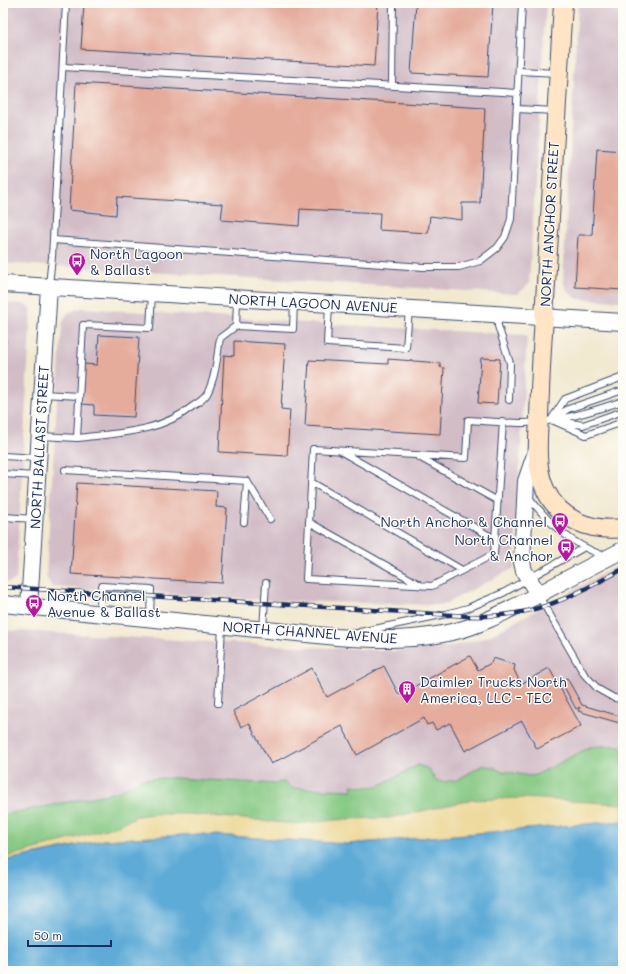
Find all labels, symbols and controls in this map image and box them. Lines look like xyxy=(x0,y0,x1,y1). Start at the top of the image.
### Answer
street label: NORTH ANCHOR STREET xyxy=(535,141,563,307)
place label: North Lagoon & Ballast xyxy=(90,244,183,279)
bus stop icon: North Lagoon & Ballast xyxy=(67,251,87,276)
street label: NORTH LAGOON AVENUE xyxy=(228,289,398,317)
street label: NORTH BALLAST STREET xyxy=(25,364,53,529)
bus stop icon: North Anchor & Channel xyxy=(550,511,570,536)
place label: North Anchor & Channel xyxy=(381,512,547,531)
place label: North Channel & Anchor xyxy=(454,530,553,565)
bus stop icon: North Channel & Anchor xyxy=(556,537,576,562)
place label: North Channel Avenue & Ballast xyxy=(47,586,161,621)
bus stop icon: North Channel Avenue & Ballast xyxy=(24,593,44,618)
street label: NORTH CHANNEL AVENUE xyxy=(222,616,398,648)
place label: Daimler Trucks North America, LLC - TEC xyxy=(420,672,567,707)
building icon: Daimler Trucks North America, LLC - TEC xyxy=(397,679,417,704)
scale bar xyxy=(28,922,111,948)
text: 50 m xyxy=(34,927,62,943)

